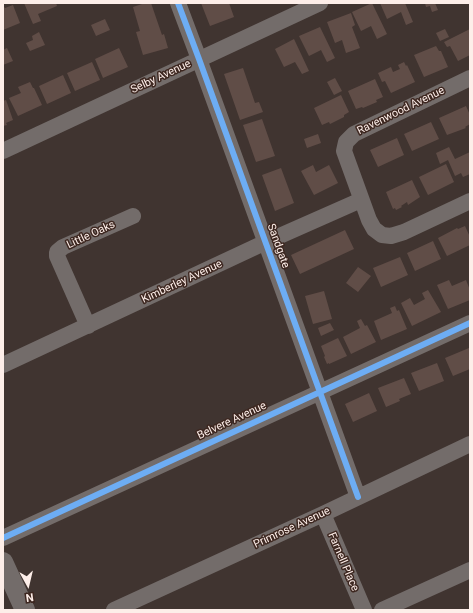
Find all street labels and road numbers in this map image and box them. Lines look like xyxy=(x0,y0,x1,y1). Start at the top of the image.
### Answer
street label: Selby Avenue xyxy=(129,57,193,97)
street label: Ravenwood Avenue xyxy=(355,84,447,138)
street label: Little Oaks xyxy=(65,218,117,252)
street label: Sandgate xyxy=(264,222,292,270)
street label: Kimberley Avenue xyxy=(140,258,224,306)
street label: Belvere Avenue xyxy=(195,399,269,443)
street label: Primrose Avenue xyxy=(252,504,332,552)
street label: Farnell Place xyxy=(325,531,361,593)

